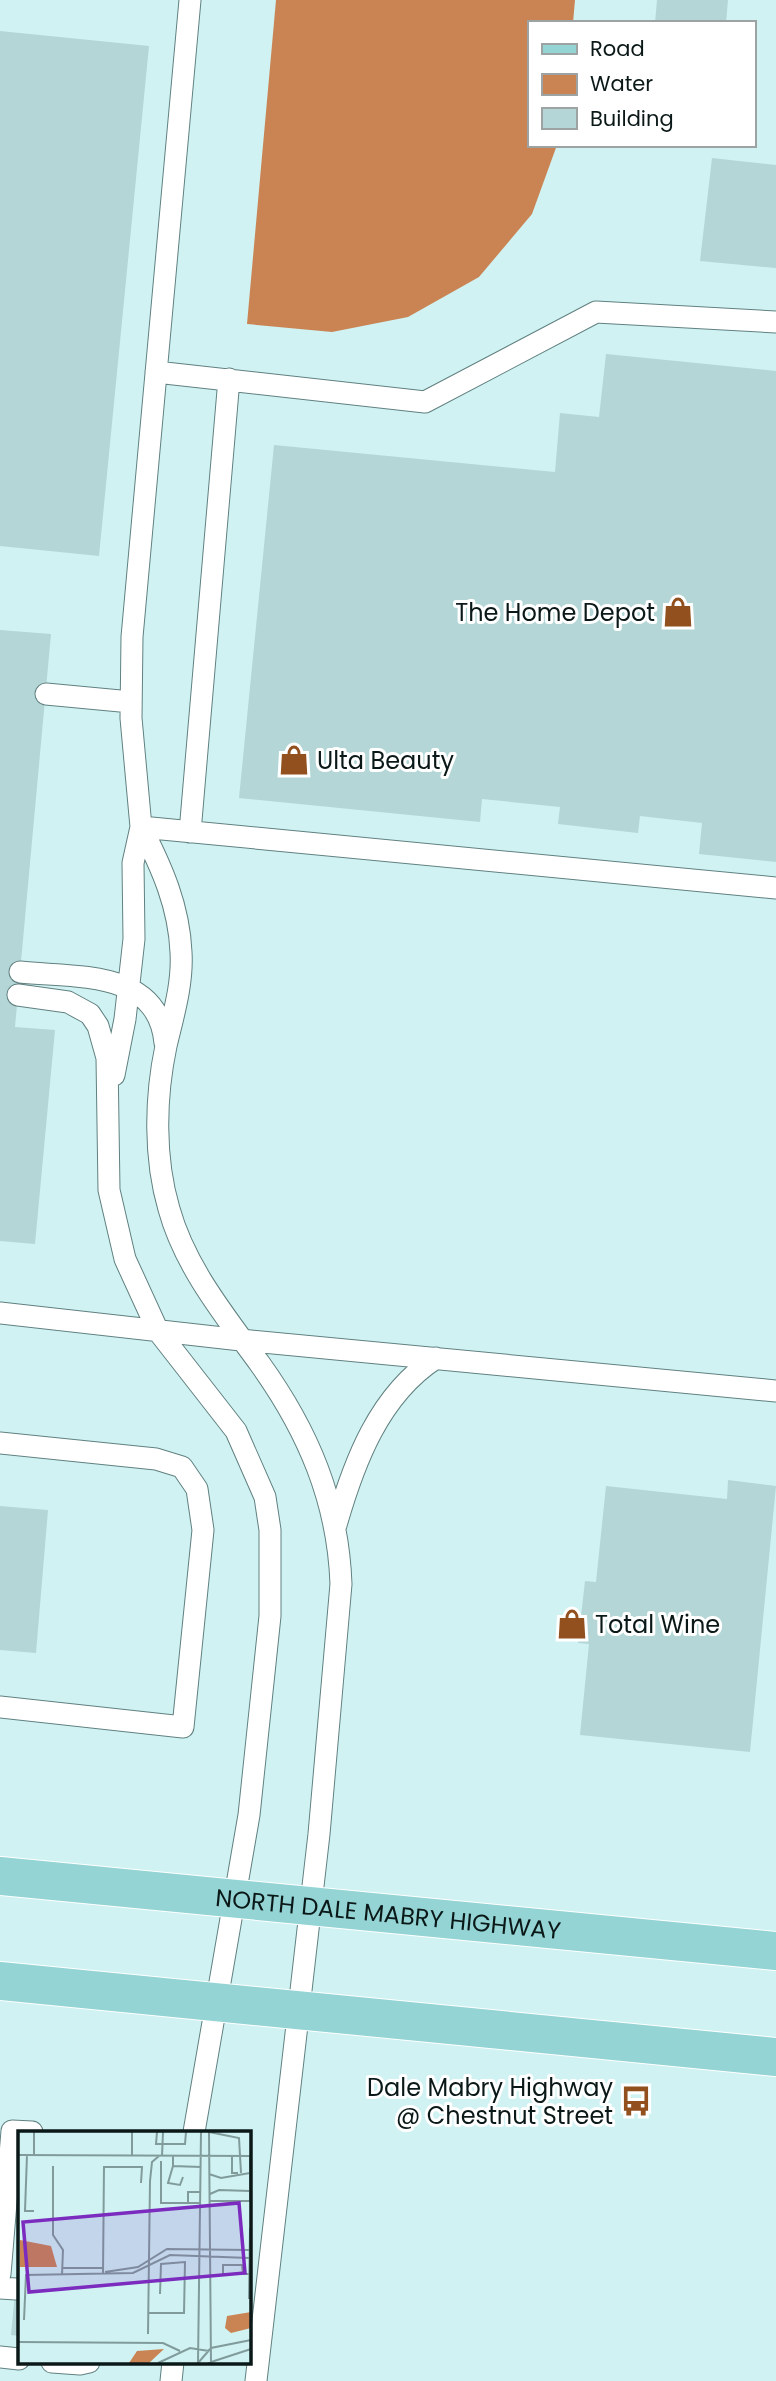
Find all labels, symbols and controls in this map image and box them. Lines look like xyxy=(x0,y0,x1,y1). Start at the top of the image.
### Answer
legend xyxy=(528,21,755,147)
text: Road xyxy=(590,34,645,63)
text: Water xyxy=(590,69,653,98)
text: Building xyxy=(590,104,674,133)
shop icon: The Home Depot xyxy=(661,595,695,629)
place label: The Home Depot xyxy=(455,596,655,629)
shop icon: Ulta Beauty xyxy=(277,743,311,777)
place label: Ulta Beauty xyxy=(317,744,454,777)
shop icon: Total Wine xyxy=(555,1607,589,1641)
place label: Total Wine xyxy=(595,1608,720,1641)
street label: NORTH DALE MABRY HIGHWAY xyxy=(214,1880,562,1947)
place label: Dale Mabry Highway @ Chestnut Street xyxy=(367,2071,613,2132)
bus stop icon: Dale Mabry Highway @ Chestnut Street xyxy=(619,2084,653,2118)
inset map xyxy=(18,2131,250,2364)

